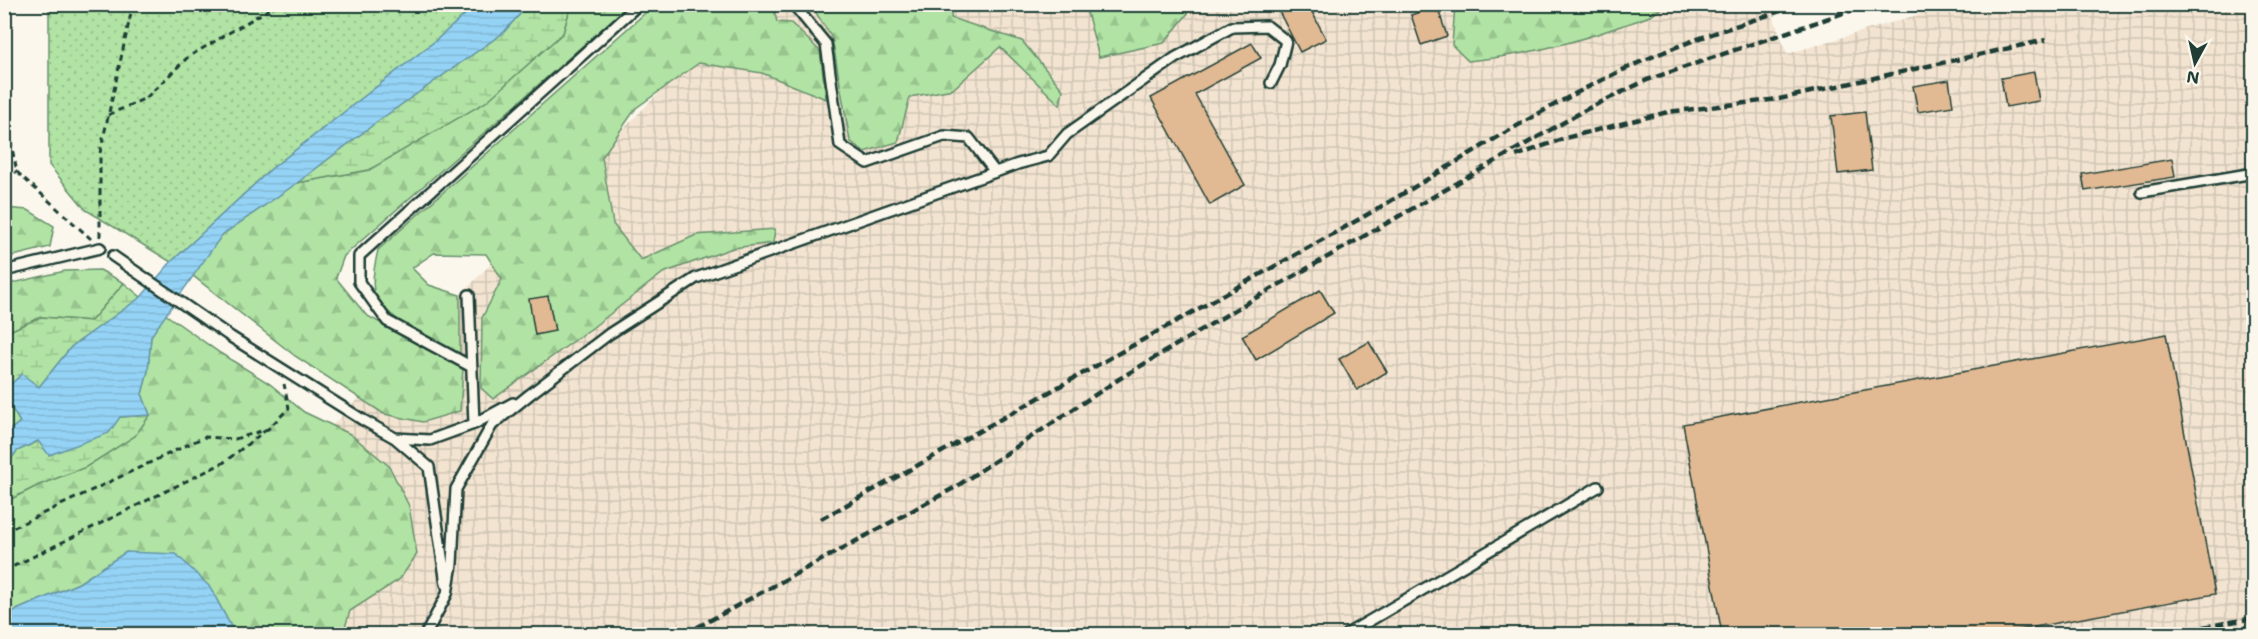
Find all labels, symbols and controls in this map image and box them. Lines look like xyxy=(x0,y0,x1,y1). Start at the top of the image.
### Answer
north arrow xyxy=(2165,33,2225,93)
text: N xyxy=(2185,66,2201,89)

